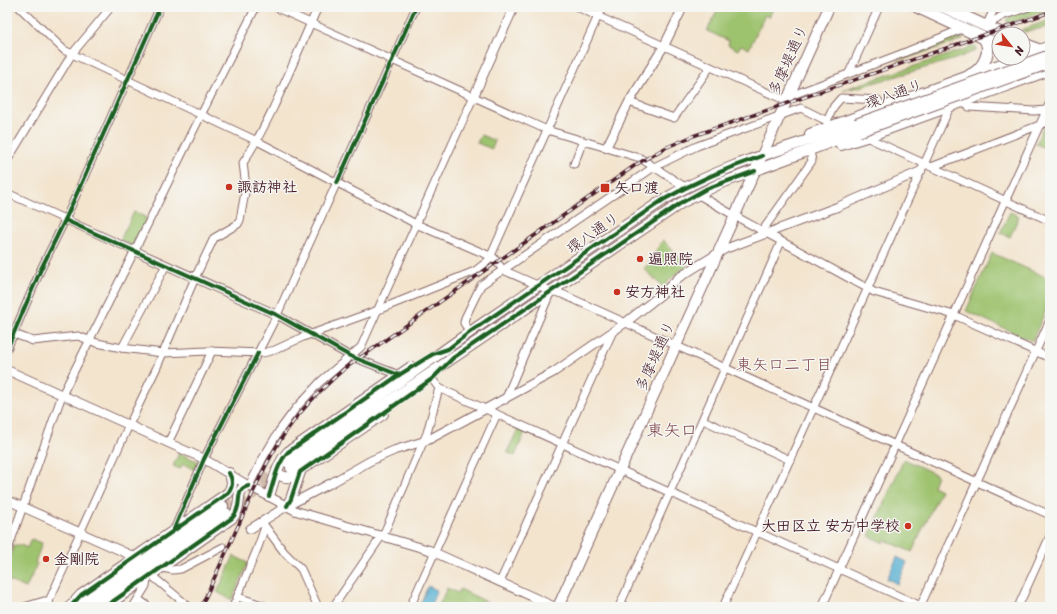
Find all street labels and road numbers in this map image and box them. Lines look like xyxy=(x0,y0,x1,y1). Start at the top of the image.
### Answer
street label: 多摩堤通り xyxy=(761,20,815,100)
street label: 環八通り xyxy=(861,72,927,116)
street label: 環八通り xyxy=(561,205,625,261)
street label: 多摩堤通り xyxy=(628,316,682,396)

